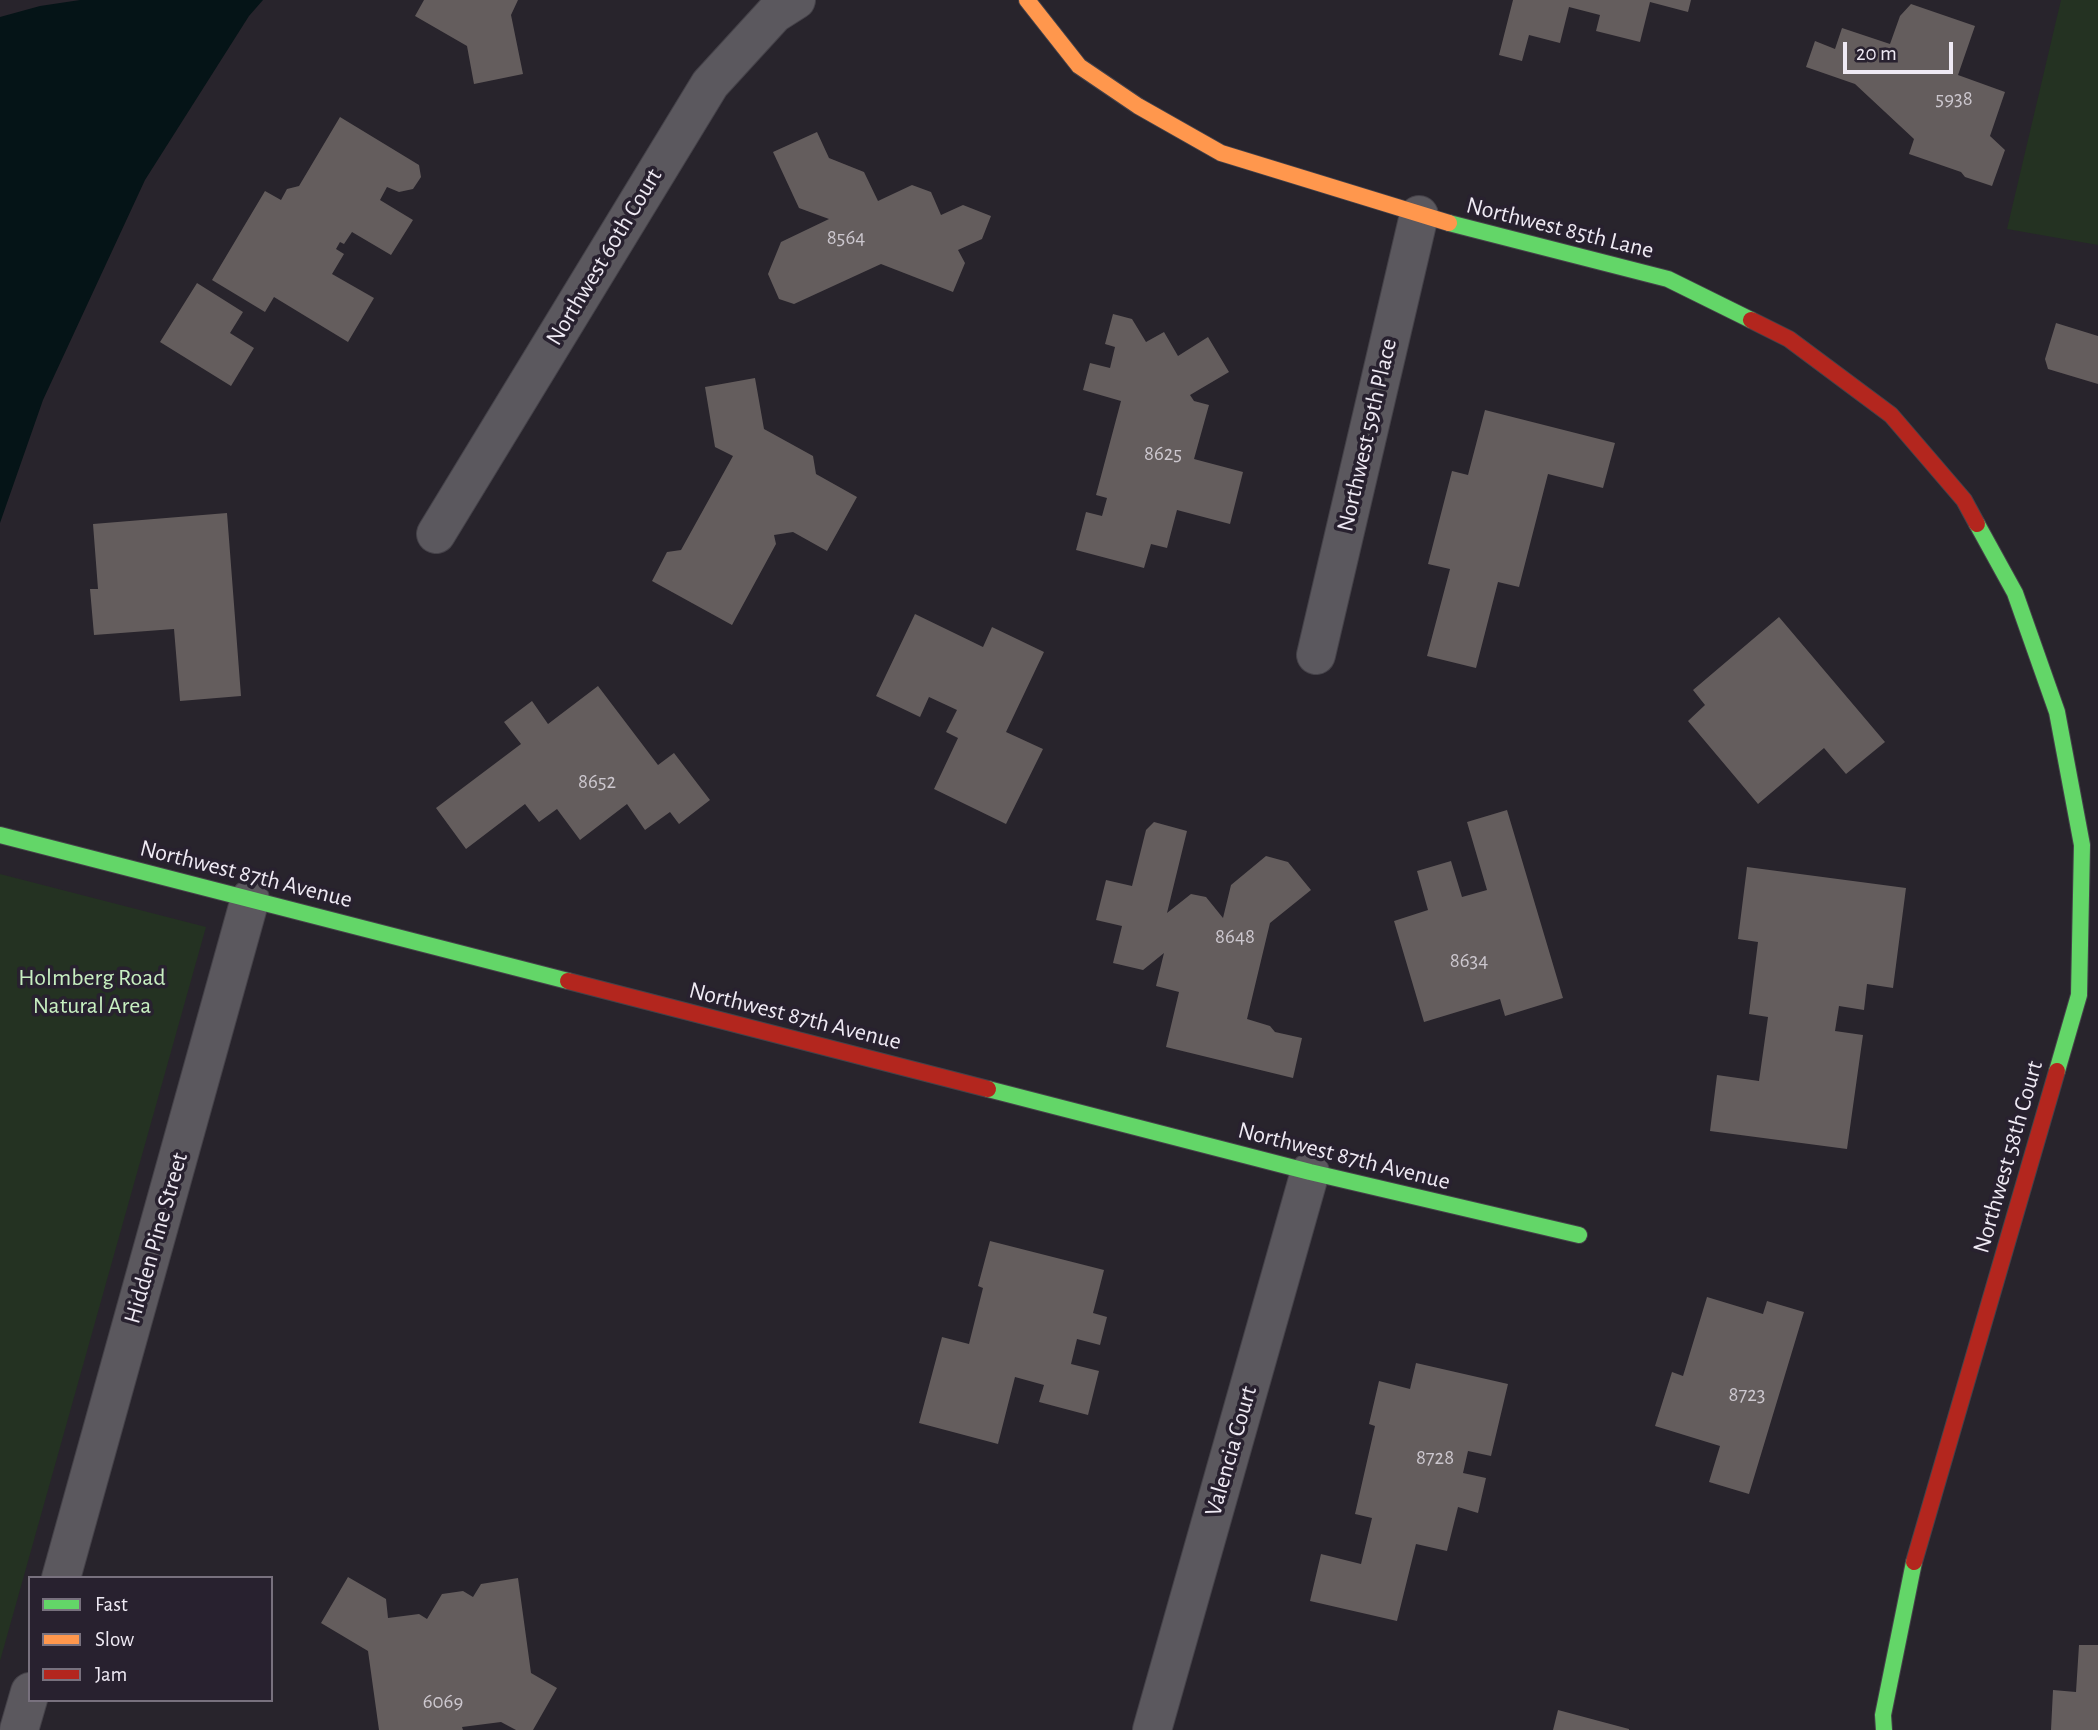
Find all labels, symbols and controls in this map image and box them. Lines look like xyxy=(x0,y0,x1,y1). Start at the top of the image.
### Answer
scale bar xyxy=(1846,28,1956,72)
text: 20 m xyxy=(1856,43,1897,64)
house number: 5938 xyxy=(1935,86,1973,112)
street label: Northwest 60th Court xyxy=(540,163,668,351)
street label: Northwest 85th Lane xyxy=(1463,191,1657,265)
house number: 8564 xyxy=(827,225,865,251)
street label: Northwest 59th Place xyxy=(1331,336,1403,534)
house number: 8625 xyxy=(1144,441,1182,467)
house number: 8652 xyxy=(578,769,616,795)
street label: Northwest 87th Avenue xyxy=(137,834,355,914)
house number: 8648 xyxy=(1215,924,1255,950)
house number: 8634 xyxy=(1450,948,1488,974)
park label: Holmberg Road Natural Area xyxy=(18,964,166,1020)
street label: Northwest 87th Avenue xyxy=(686,976,904,1056)
street label: Northwest 58th Court xyxy=(1967,1057,2049,1257)
street label: Northwest 87th Avenue xyxy=(1235,1116,1453,1196)
street label: Hidden Pine Street xyxy=(118,1149,194,1327)
house number: 8723 xyxy=(1729,1382,1765,1408)
street label: Valencia Court xyxy=(1199,1383,1263,1519)
house number: 8728 xyxy=(1416,1445,1454,1471)
legend xyxy=(28,1576,273,1702)
text: Fast xyxy=(95,1594,128,1615)
text: Slow xyxy=(95,1629,134,1650)
text: Jam xyxy=(95,1664,127,1685)
house number: 6069 xyxy=(423,1689,463,1715)

